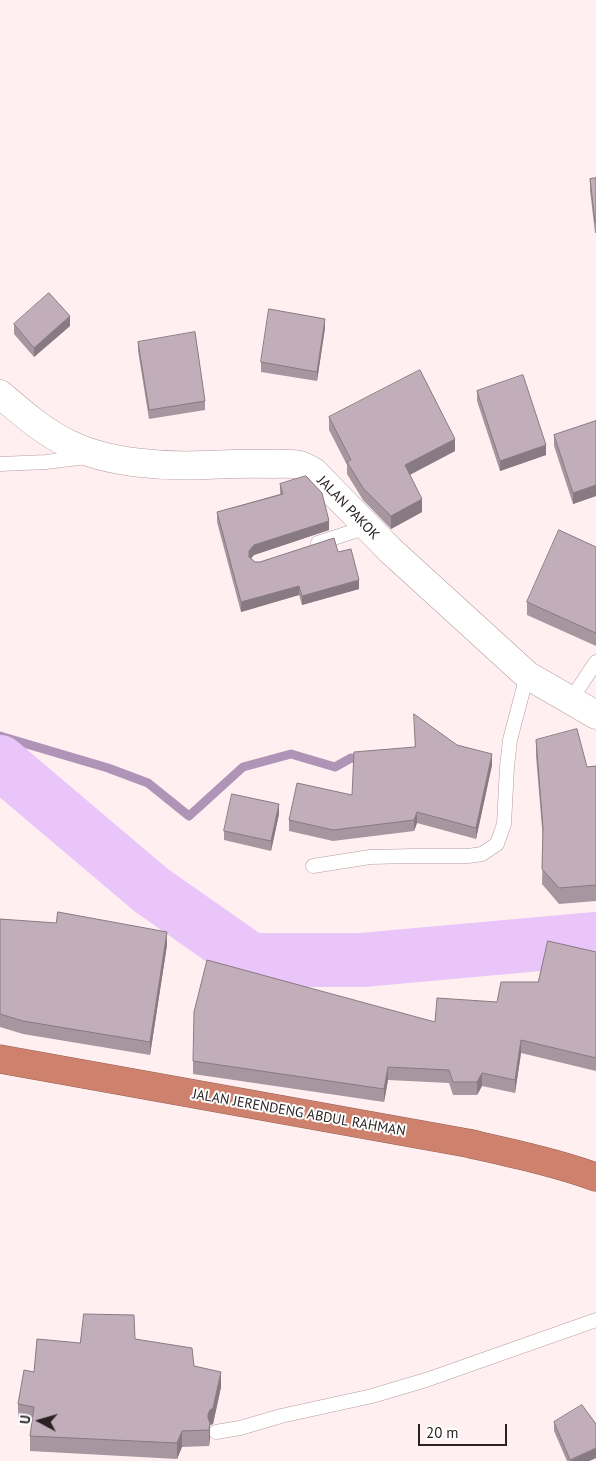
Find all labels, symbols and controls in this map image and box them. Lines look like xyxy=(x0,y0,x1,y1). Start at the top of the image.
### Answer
street label: JALAN PAKOK xyxy=(313,473,383,543)
street label: JALAN JERENDENG ABDUL RAHMAN xyxy=(191,1086,407,1140)
north arrow xyxy=(15,1396,65,1446)
text: U xyxy=(16,1414,34,1425)
scale bar xyxy=(421,1414,510,1446)
text: 20 m xyxy=(426,1423,459,1442)

